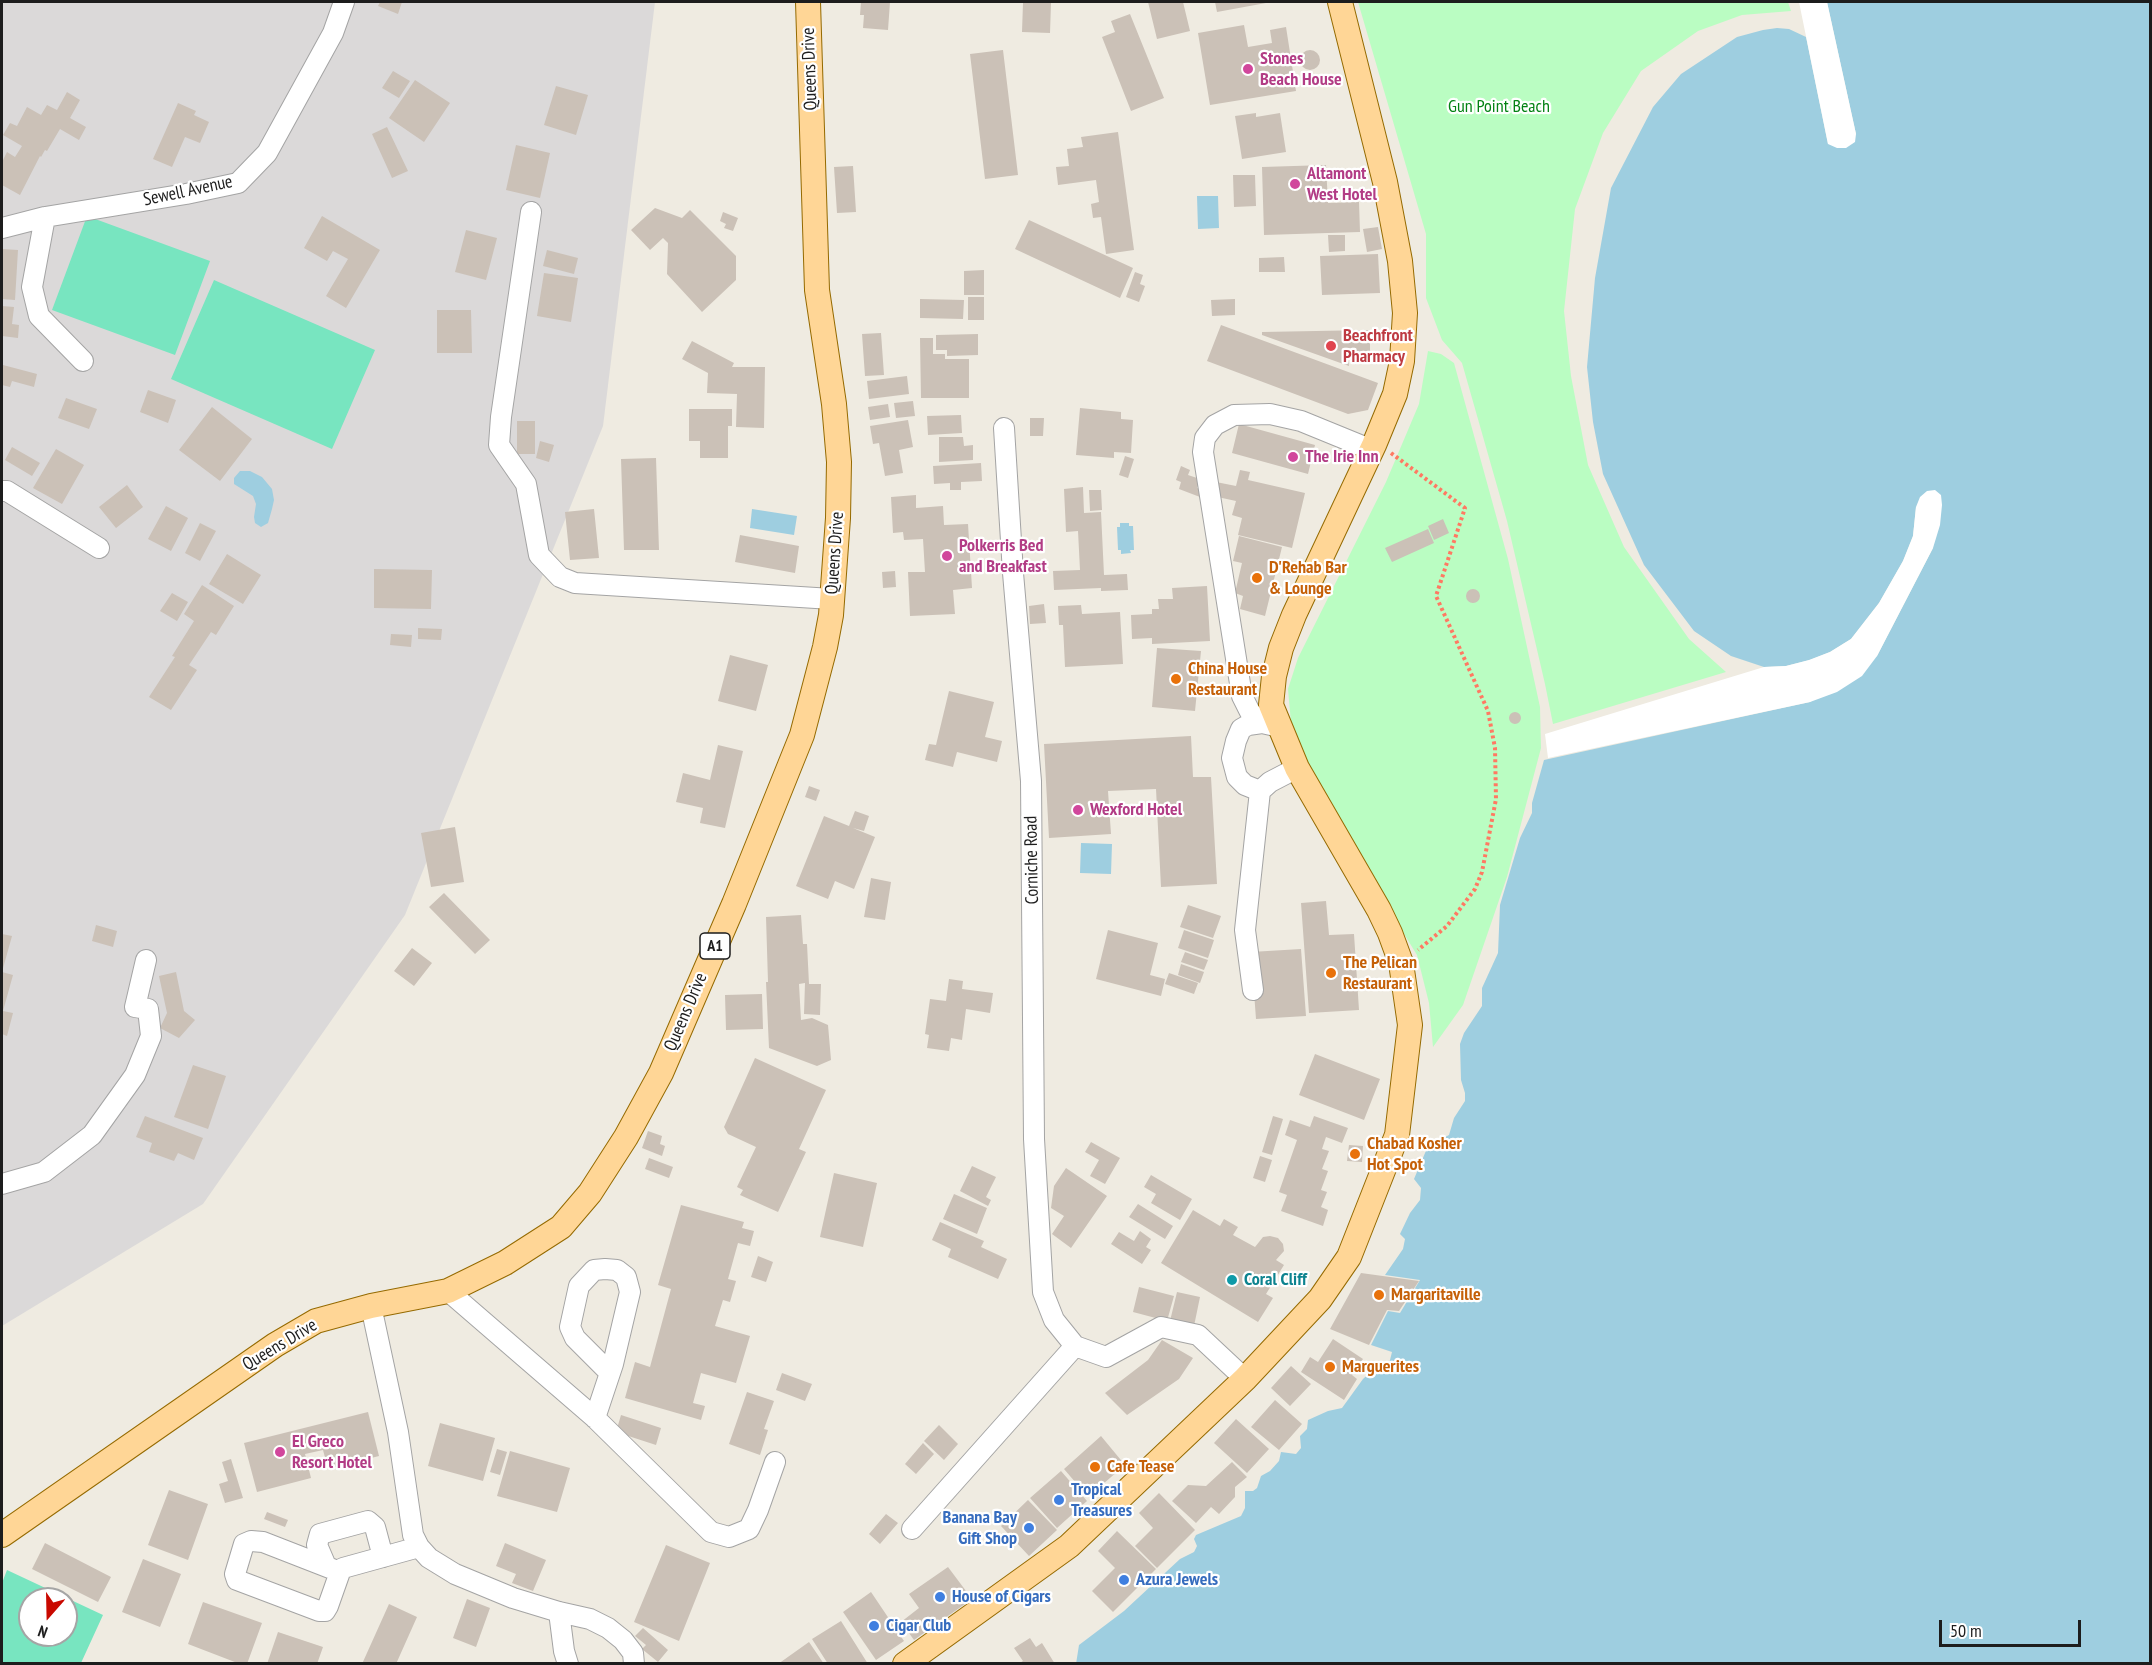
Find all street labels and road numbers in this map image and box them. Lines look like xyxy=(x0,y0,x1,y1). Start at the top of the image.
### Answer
street label: Queens Drive xyxy=(798,27,822,111)
street label: Sewell Avenue xyxy=(141,171,235,211)
street label: Queens Drive xyxy=(821,511,849,595)
street label: Corniche Road xyxy=(1020,816,1044,904)
road number: A1 xyxy=(700,933,730,959)
street label: Queens Drive xyxy=(660,970,712,1054)
street label: Queens Drive xyxy=(239,1314,321,1376)

